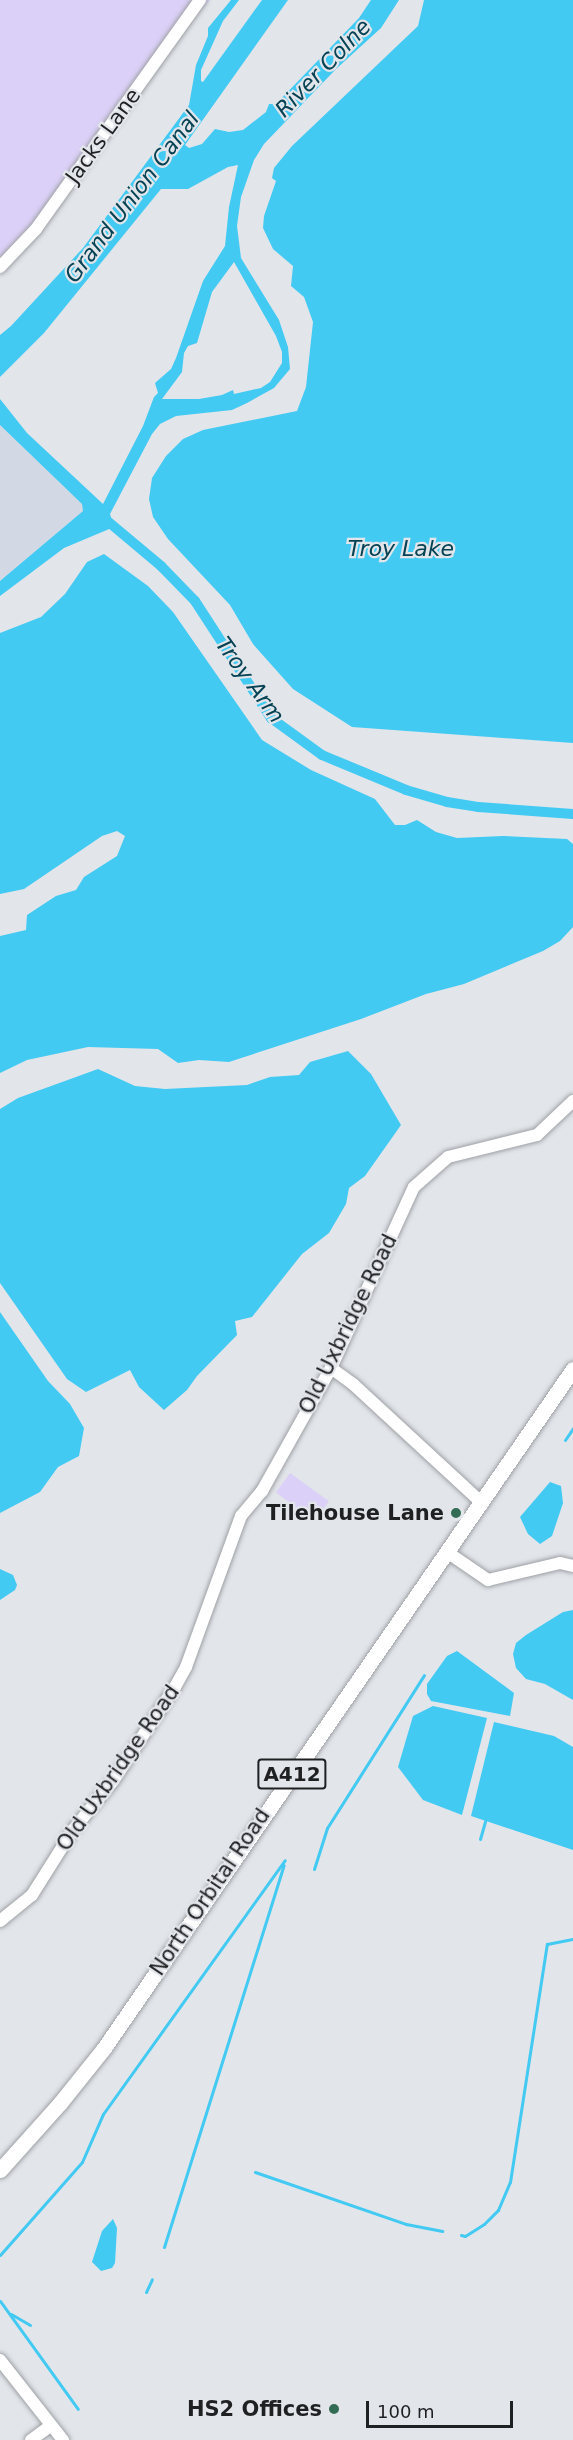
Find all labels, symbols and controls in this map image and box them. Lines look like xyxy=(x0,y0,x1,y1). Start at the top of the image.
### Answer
water label: River Colne xyxy=(270,13,376,123)
street label: Jacks Lane xyxy=(60,84,146,188)
water label: Grand Union Canal xyxy=(59,106,205,288)
water label: Troy Lake xyxy=(348,536,454,562)
water label: Troy Arm xyxy=(210,632,290,728)
street label: Old Uxbridge Road xyxy=(294,1230,402,1418)
place label: Tilehouse Lane xyxy=(266,1500,444,1526)
marker: Tilehouse Lane xyxy=(449,1506,463,1520)
street label: Old Uxbridge Road xyxy=(51,1680,185,1856)
road number: A412 xyxy=(256,1757,328,1791)
street label: North Orbital Road xyxy=(145,1804,275,1980)
scale bar xyxy=(369,2389,516,2427)
place label: HS2 Offices xyxy=(187,2396,322,2422)
text: 100 m xyxy=(377,2401,435,2422)
marker: HS2 Offices xyxy=(327,2402,341,2416)

